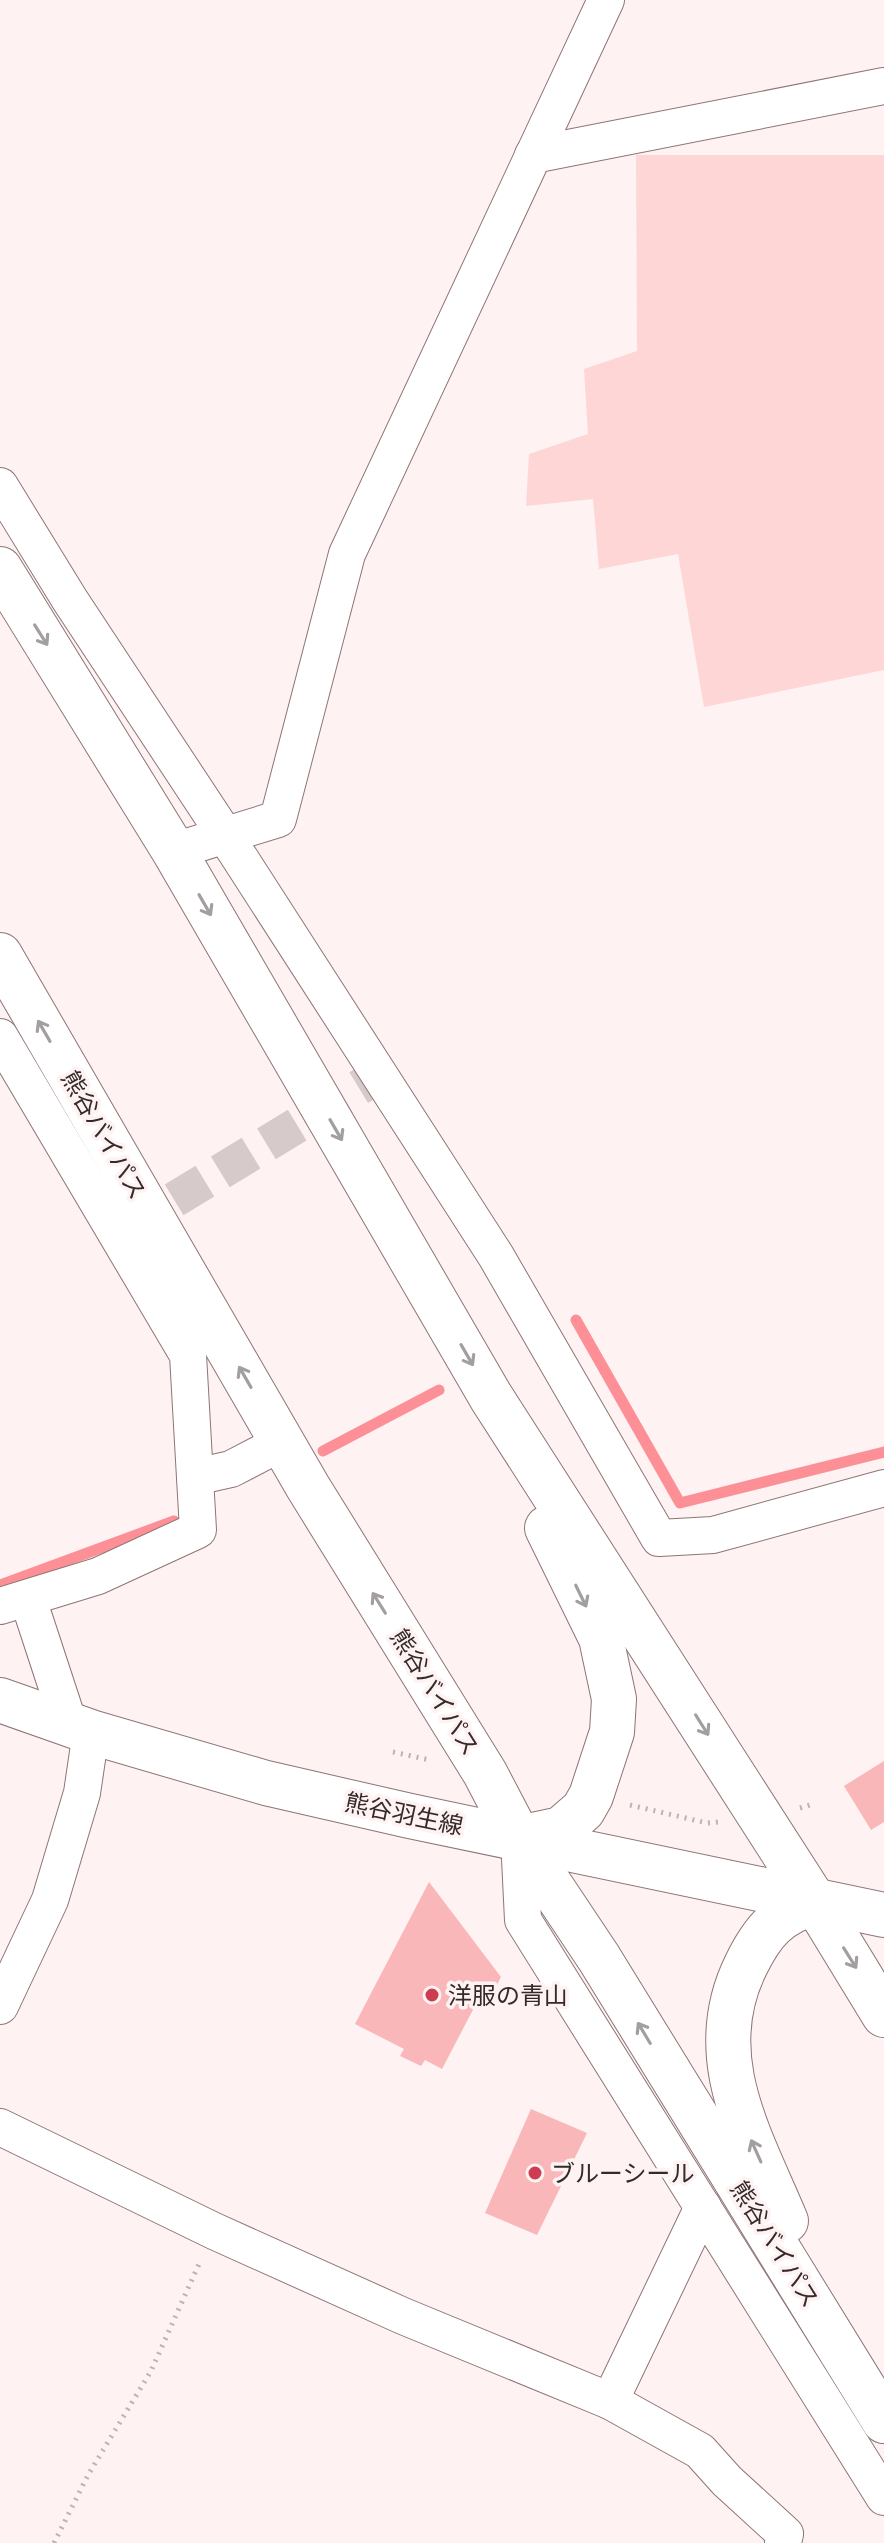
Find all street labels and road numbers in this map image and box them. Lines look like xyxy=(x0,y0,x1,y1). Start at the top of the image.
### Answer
street label: 熊谷バイパス xyxy=(56,1066,152,1204)
street label: 熊谷バイパス xyxy=(385,1623,485,1761)
street label: 熊谷羽生線 xyxy=(342,1787,466,1841)
street label: 熊谷バイパス xyxy=(725,2175,825,2313)

